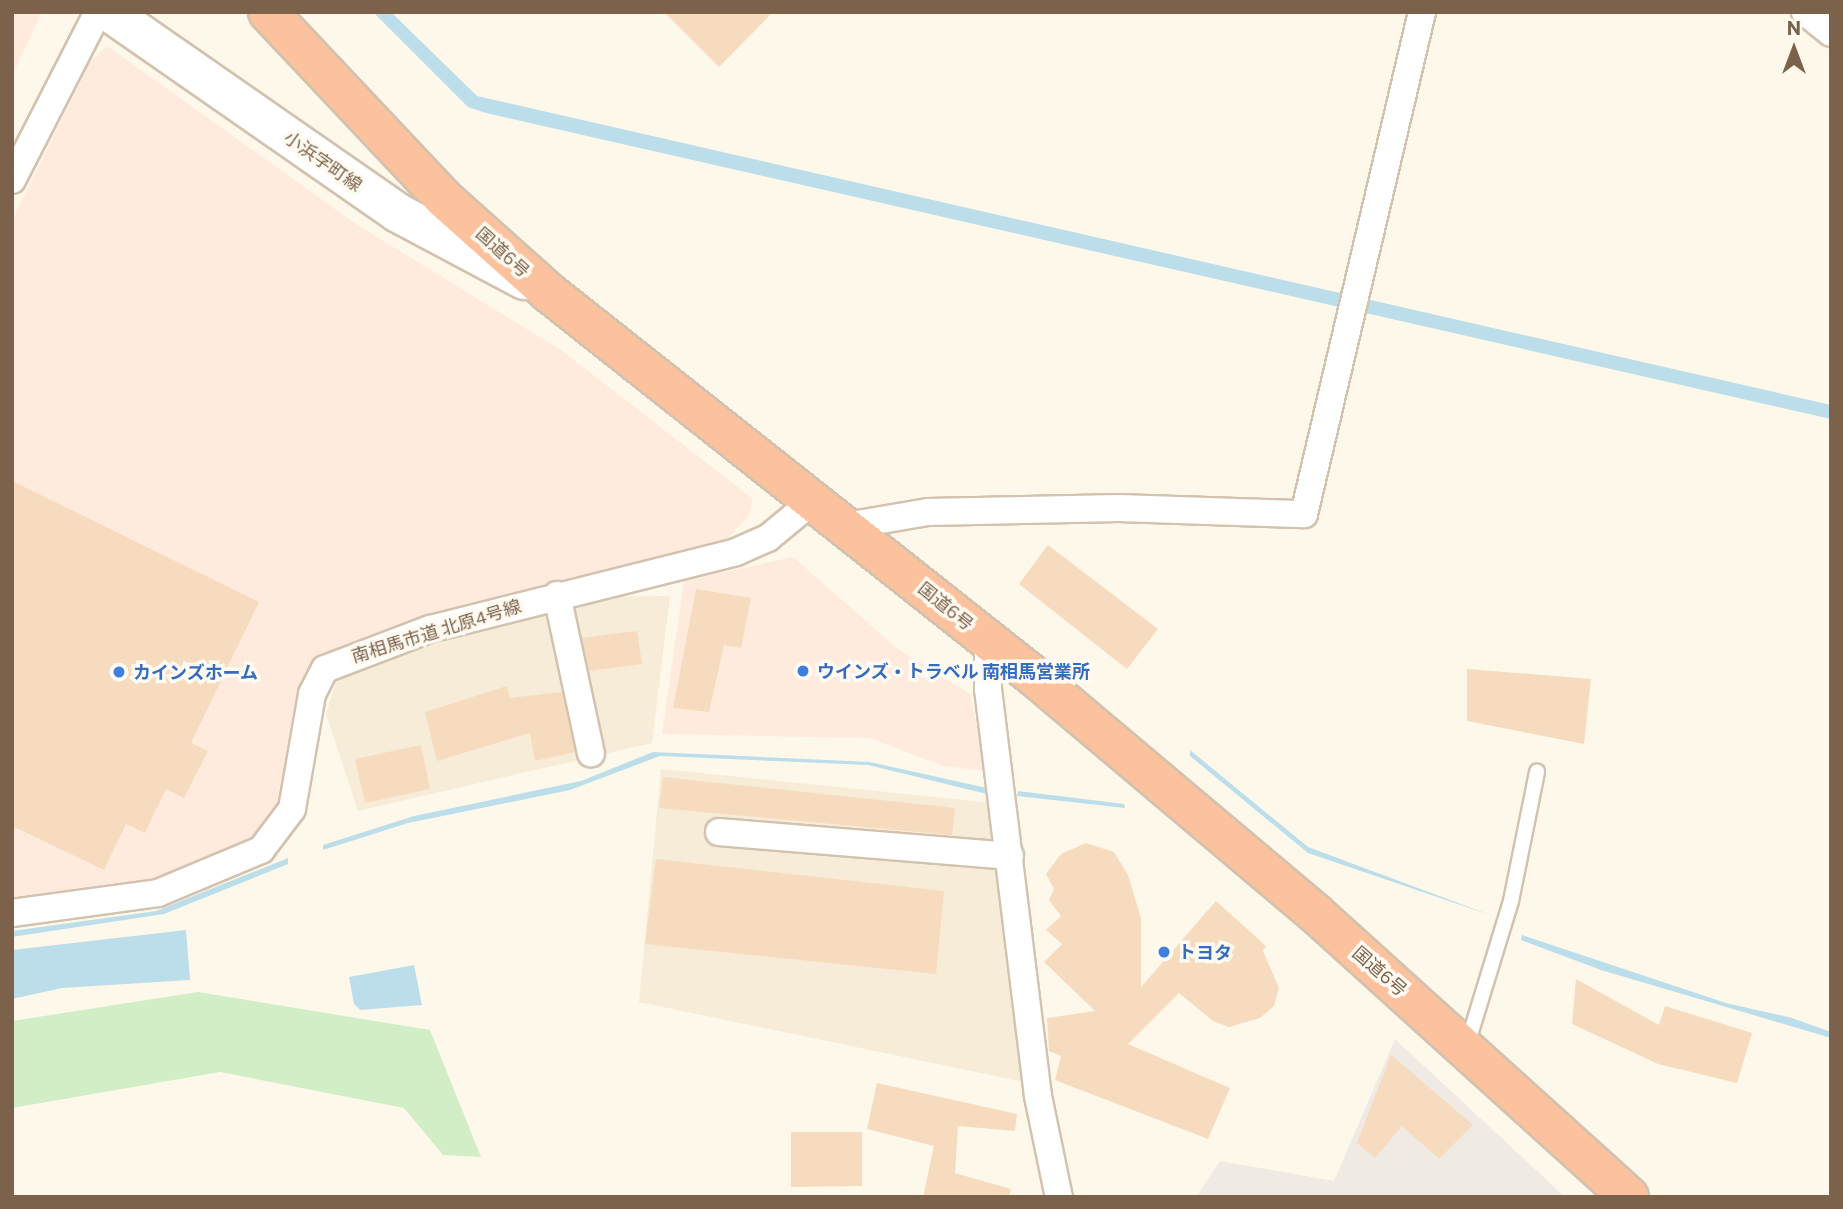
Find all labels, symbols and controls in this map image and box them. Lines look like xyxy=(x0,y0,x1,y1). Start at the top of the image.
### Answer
north arrow xyxy=(1759,14,1829,84)
text: N xyxy=(1787,16,1801,39)
street label: 小浜字町線 xyxy=(280,126,366,196)
street label: 国道6号 xyxy=(472,222,534,282)
street label: 国道6号 xyxy=(914,577,978,635)
street label: 南相馬市道 北原4号線 xyxy=(349,595,523,667)
place label: ウインズ・トラベル 南相馬営業所 xyxy=(817,660,1090,682)
place label: カインズホーム xyxy=(133,661,259,683)
marker: ウインズ・トラベル 南相馬営業所 xyxy=(795,663,811,679)
marker: カインズホーム xyxy=(111,664,127,680)
place label: トヨタ xyxy=(1178,941,1232,963)
street label: 国道6号 xyxy=(1348,942,1412,1000)
marker: トヨタ xyxy=(1156,944,1172,960)

